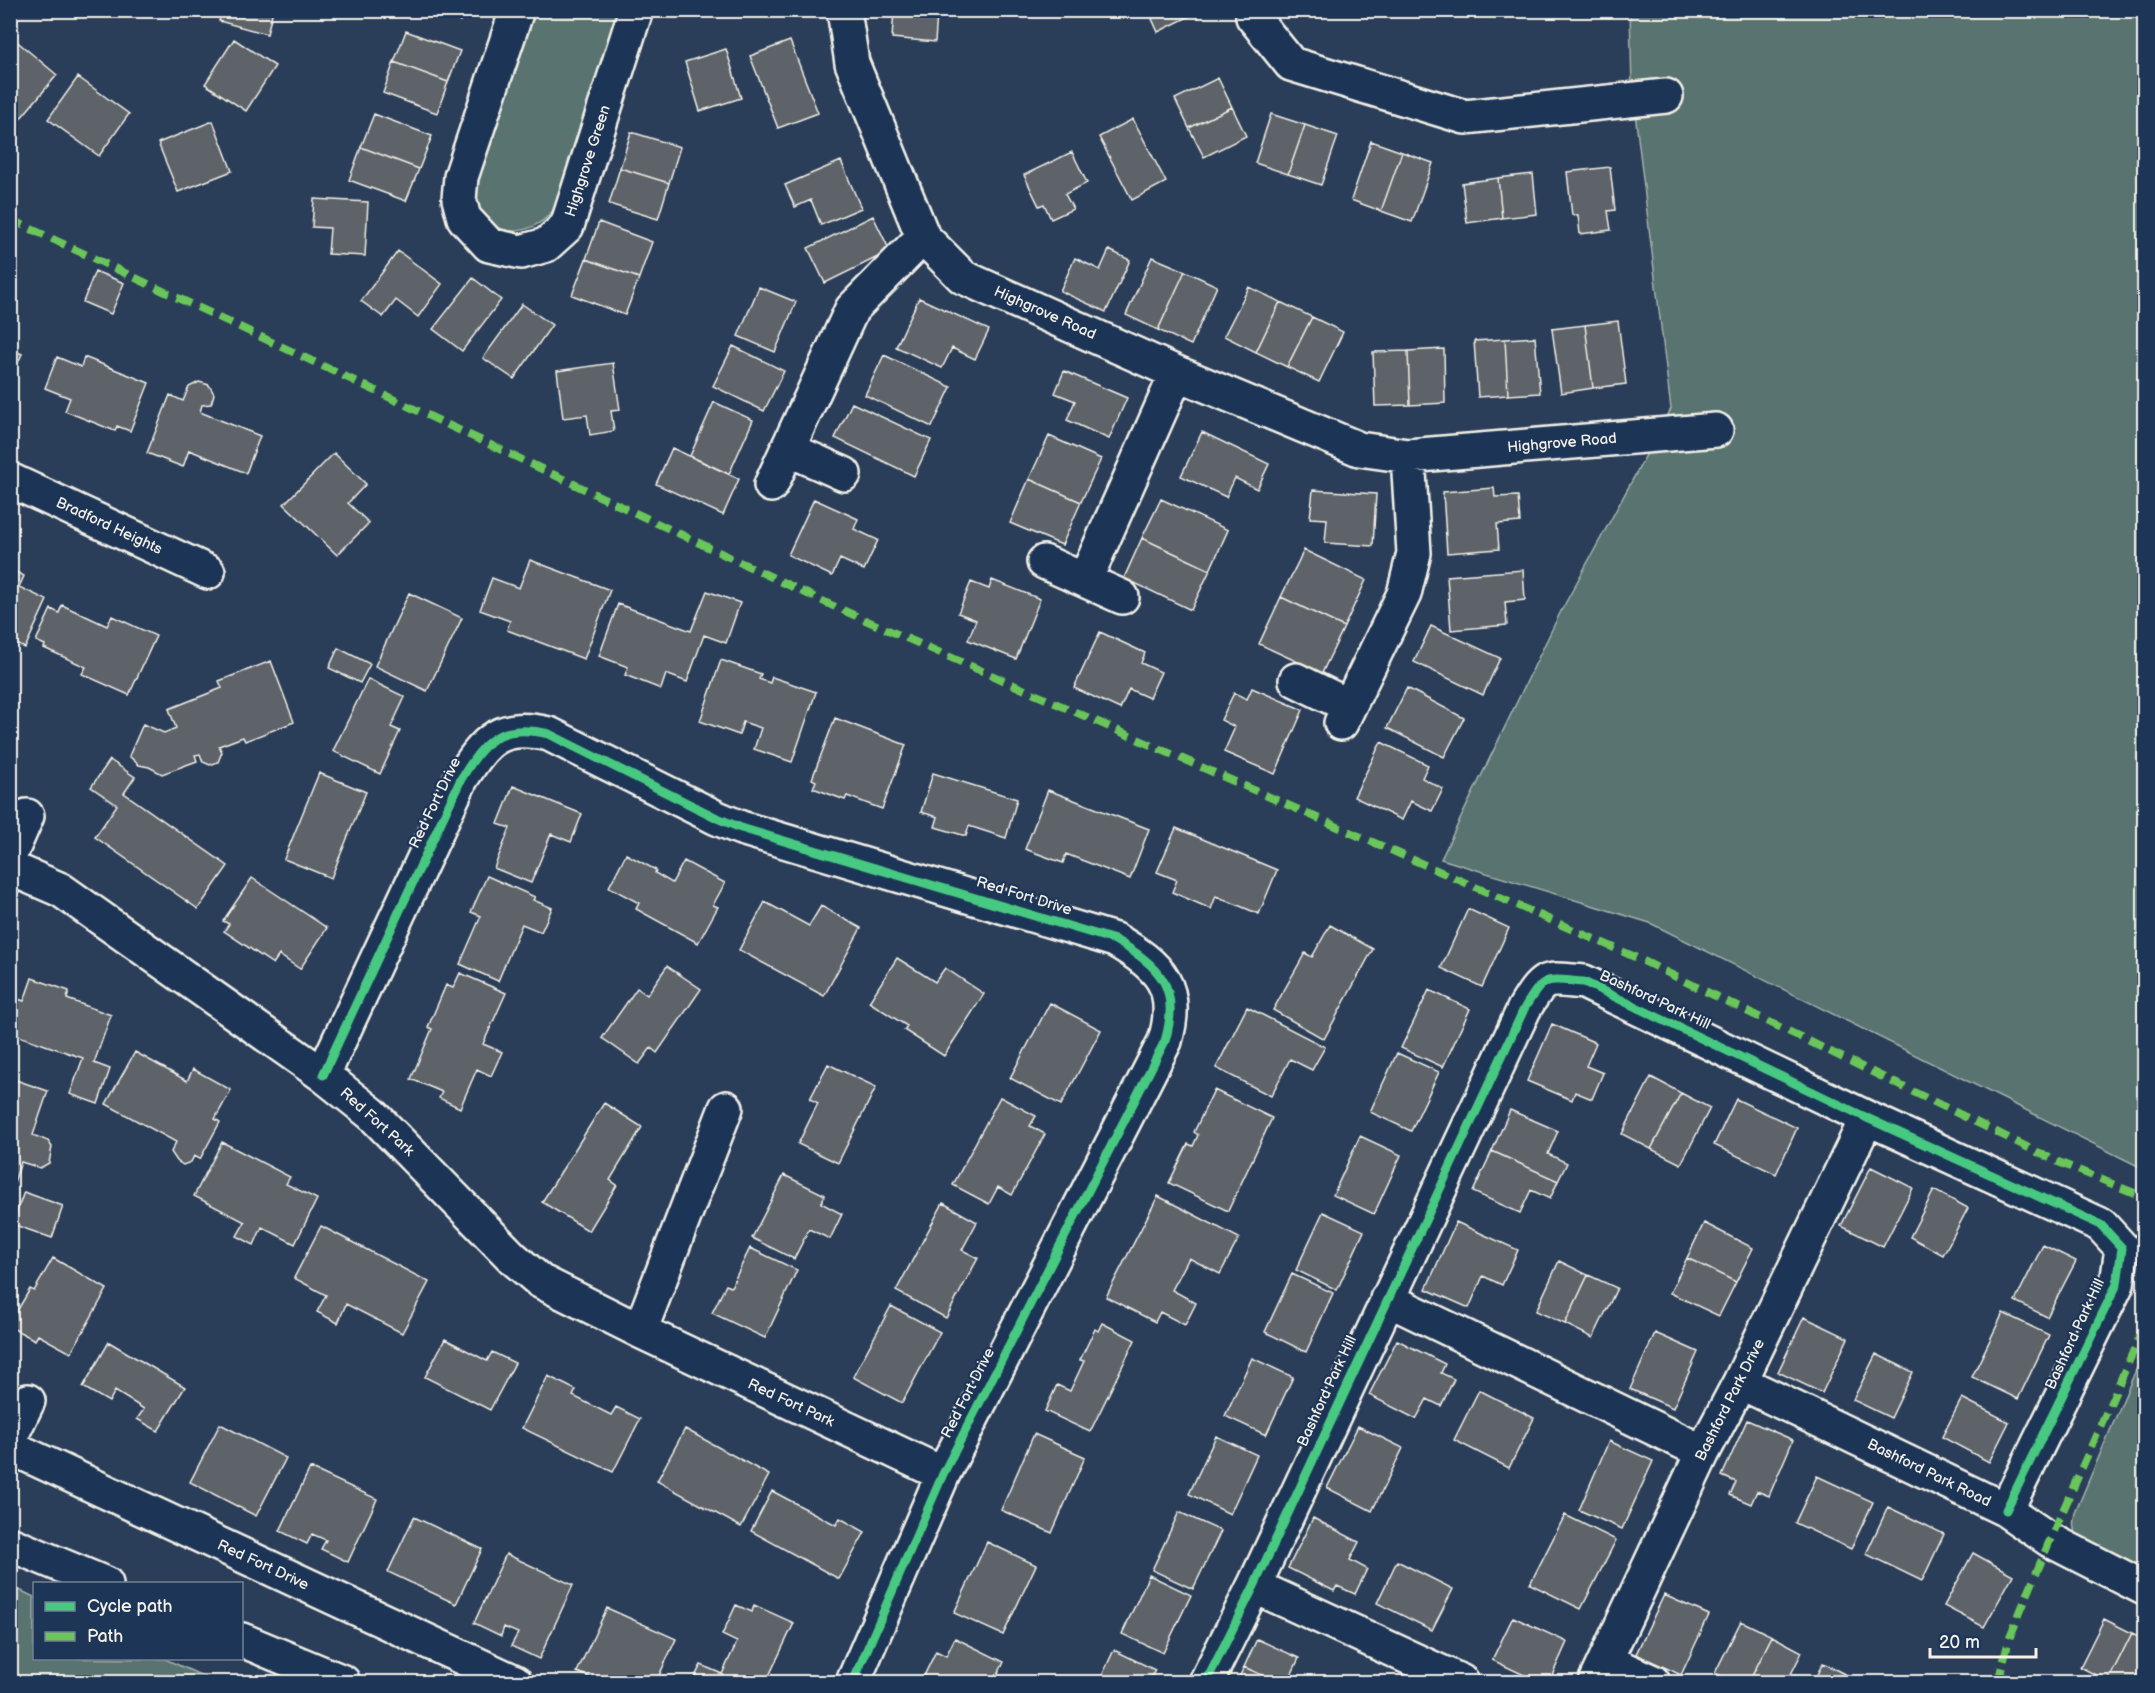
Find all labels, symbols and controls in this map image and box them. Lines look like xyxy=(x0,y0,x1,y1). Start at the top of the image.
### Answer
street label: Highgrove Green xyxy=(561,103,615,219)
street label: Highgrove Road xyxy=(991,282,1099,344)
street label: Highgrove Road xyxy=(1506,429,1618,457)
street label: Bradford Heights xyxy=(53,493,166,559)
street label: Red Fort Drive xyxy=(405,754,465,852)
street label: Red Fort Drive xyxy=(974,872,1074,920)
street label: Bashford Park Hill xyxy=(1596,966,1714,1034)
street label: Red Fort Park xyxy=(336,1084,419,1161)
street label: Bashford Park Hill xyxy=(2041,1275,2109,1393)
street label: Bashford Park Hill xyxy=(1293,1332,1361,1450)
street label: Bashford Park Drive xyxy=(1691,1336,1769,1464)
street label: Red Fort Drive xyxy=(937,1345,999,1441)
street label: Red Fort Park xyxy=(745,1375,838,1432)
street label: Bashford Park Road xyxy=(1864,1435,1994,1511)
street label: Red Fort Drive xyxy=(214,1536,312,1595)
legend xyxy=(33,1582,243,1660)
text: Cycle path xyxy=(87,1596,173,1617)
scale bar xyxy=(1930,1621,2036,1659)
text: Path xyxy=(87,1626,123,1647)
text: 20 m xyxy=(1939,1632,1980,1653)

